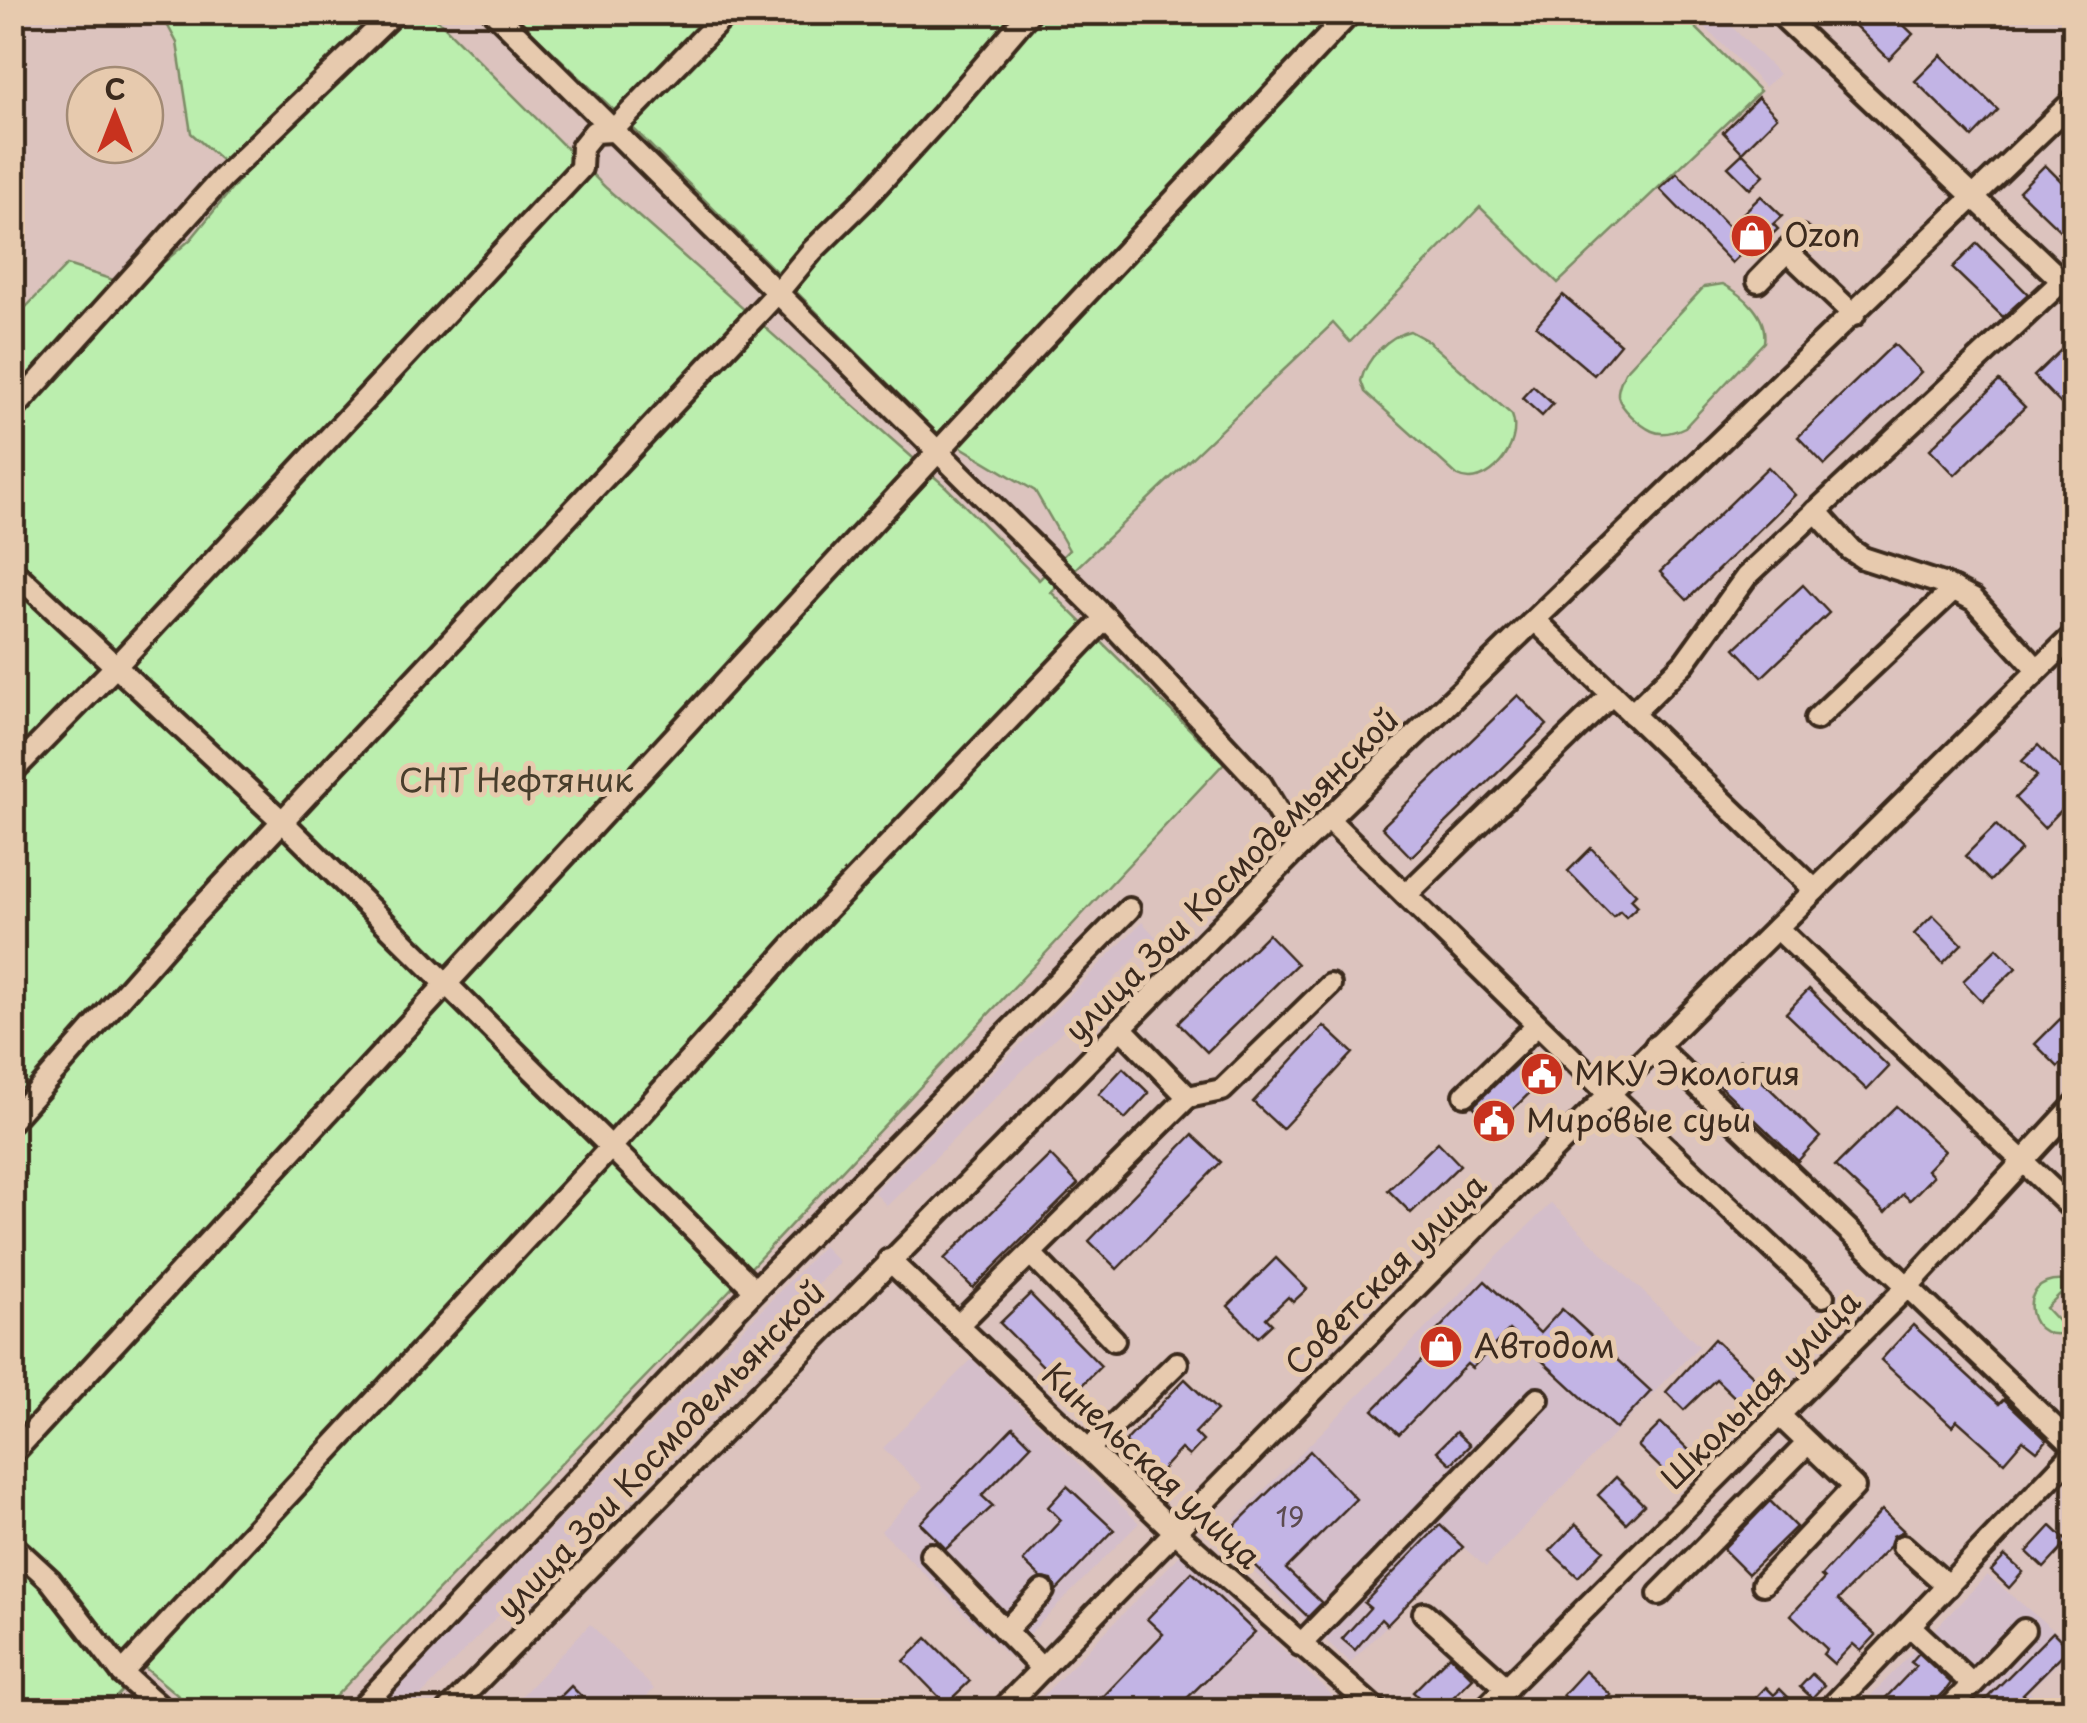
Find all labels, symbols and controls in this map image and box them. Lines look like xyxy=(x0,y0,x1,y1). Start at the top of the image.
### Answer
north arrow xyxy=(65,65,165,165)
text: С xyxy=(104,67,126,110)
place label: Ozon xyxy=(1784,210,1861,258)
shop icon: Ozon xyxy=(1729,213,1775,259)
street label: улица Зои Космодемьянской xyxy=(1052,695,1409,1052)
park label: СНТ Нефтяник xyxy=(399,755,633,803)
place label: МКУ Экология xyxy=(1574,1048,1800,1096)
public building icon: МКУ Экология xyxy=(1519,1051,1565,1097)
place label: Мировые суьи xyxy=(1526,1095,1751,1143)
public building icon: Мировые суьи xyxy=(1471,1098,1517,1144)
street label: Советская улица xyxy=(1273,1162,1497,1386)
street label: улица Зои Космодемьянской xyxy=(484,1268,835,1629)
street label: Школьная улица xyxy=(1649,1278,1871,1500)
place label: Автодом xyxy=(1474,1321,1615,1369)
shop icon: Автодом xyxy=(1418,1324,1464,1370)
street label: Кинельская улица xyxy=(1032,1350,1273,1579)
house number: 19 xyxy=(1276,1494,1304,1537)

